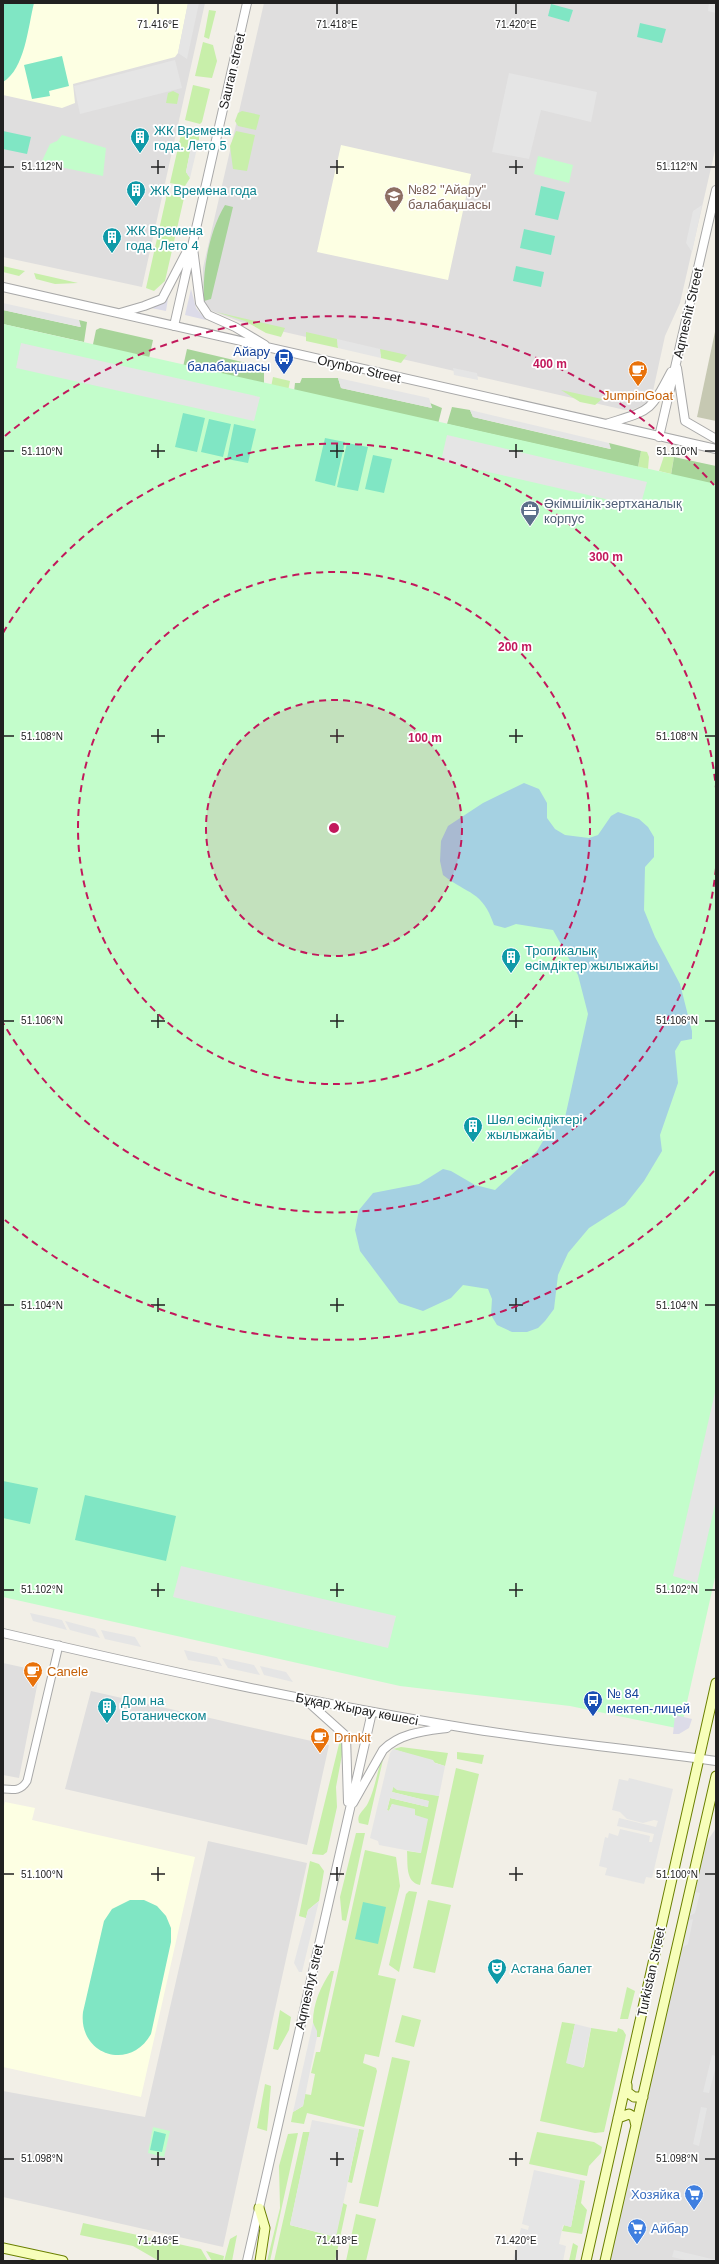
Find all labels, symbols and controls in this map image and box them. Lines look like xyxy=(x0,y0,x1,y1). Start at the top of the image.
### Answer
text: 71.416°E xyxy=(137,19,179,30)
text: 71.418°E xyxy=(316,19,358,30)
text: 71.420°E xyxy=(495,19,537,30)
street label: Sauran street xyxy=(216,31,248,111)
place label: ЖК Времена года. Лето 5 xyxy=(154,123,232,153)
building icon: ЖК Времена года. Лето 5 xyxy=(129,126,151,154)
text: 51.112°N xyxy=(21,161,63,172)
text: 51.112°N xyxy=(656,161,698,172)
building icon: ЖК Времена года xyxy=(125,179,147,207)
place label: №82 "Айару" балабақшасы xyxy=(408,182,491,212)
place label: ЖК Времена года xyxy=(150,183,257,198)
school or university icon: №82 "Айару" балабақшасы xyxy=(383,185,405,213)
place label: ЖК Времена года. Лето 4 xyxy=(126,223,204,253)
building icon: ЖК Времена года. Лето 4 xyxy=(101,226,123,254)
street label: Aqmeshit Street xyxy=(670,266,706,360)
place label: Айару балабақшасы xyxy=(187,344,270,374)
bus stop icon: Айару балабақшасы xyxy=(273,347,295,375)
street label: Orynbor Street xyxy=(316,352,403,386)
text: 400 m xyxy=(533,357,567,371)
cafe icon: JumpinGoat xyxy=(627,359,649,387)
place label: JumpinGoat xyxy=(603,388,673,403)
text: 51.110°N xyxy=(21,446,63,457)
text: 51.110°N xyxy=(656,446,698,457)
place label: Әкімшілік-зертханалық корпус xyxy=(544,496,682,526)
office icon: Әкімшілік-зертханалық корпус xyxy=(519,499,541,527)
text: 300 m xyxy=(589,550,623,564)
text: 200 m xyxy=(498,640,532,654)
text: 51.108°N xyxy=(21,731,63,742)
text: 100 m xyxy=(408,731,442,745)
text: 51.108°N xyxy=(656,731,698,742)
centre of rings xyxy=(327,821,341,835)
place label: Тропикалық өсімдіктер жылыжайы xyxy=(525,943,658,973)
building icon: Тропикалық өсімдіктер жылыжайы xyxy=(500,946,522,974)
text: 51.106°N xyxy=(21,1015,63,1026)
text: 51.106°N xyxy=(656,1015,698,1026)
place label: Шөл өсімдіктері жылыжайы xyxy=(487,1112,582,1142)
building icon: Шөл өсімдіктері жылыжайы xyxy=(462,1115,484,1143)
text: 51.104°N xyxy=(21,1300,63,1311)
text: 51.104°N xyxy=(656,1300,698,1311)
text: 51.102°N xyxy=(21,1584,63,1595)
text: 51.102°N xyxy=(656,1584,698,1595)
cafe icon: Canele xyxy=(22,1660,44,1688)
place label: Canele xyxy=(47,1664,88,1679)
place label: № 84 мектеп-лицей xyxy=(607,1686,690,1716)
bus stop icon: № 84 мектеп-лицей xyxy=(582,1689,604,1717)
street label: Бұқар Жырау көшесі xyxy=(294,1690,420,1728)
place label: Дом на Ботаническом xyxy=(121,1693,207,1723)
building icon: Дом на Ботаническом xyxy=(96,1696,118,1724)
cafe icon: Drinkit xyxy=(309,1726,331,1754)
place label: Drinkit xyxy=(334,1730,371,1745)
text: 51.100°N xyxy=(21,1869,63,1880)
text: 51.100°N xyxy=(656,1869,698,1880)
street label: Turkistan Street xyxy=(634,1925,668,2018)
street label: Aqmeshyt stret xyxy=(292,1943,326,2031)
theatre icon: Астана балет xyxy=(486,1957,508,1985)
place label: Астана балет xyxy=(511,1961,592,1976)
text: 51.098°N xyxy=(21,2153,63,2164)
text: 51.098°N xyxy=(656,2153,698,2164)
supermarket icon: Хозяйка xyxy=(683,2183,705,2211)
place label: Хозяйка xyxy=(631,2187,681,2202)
supermarket icon: Айбар xyxy=(626,2217,648,2245)
place label: Айбар xyxy=(651,2221,689,2236)
text: 71.416°E xyxy=(137,2235,179,2246)
text: 71.418°E xyxy=(316,2235,358,2246)
text: 71.420°E xyxy=(495,2235,537,2246)

